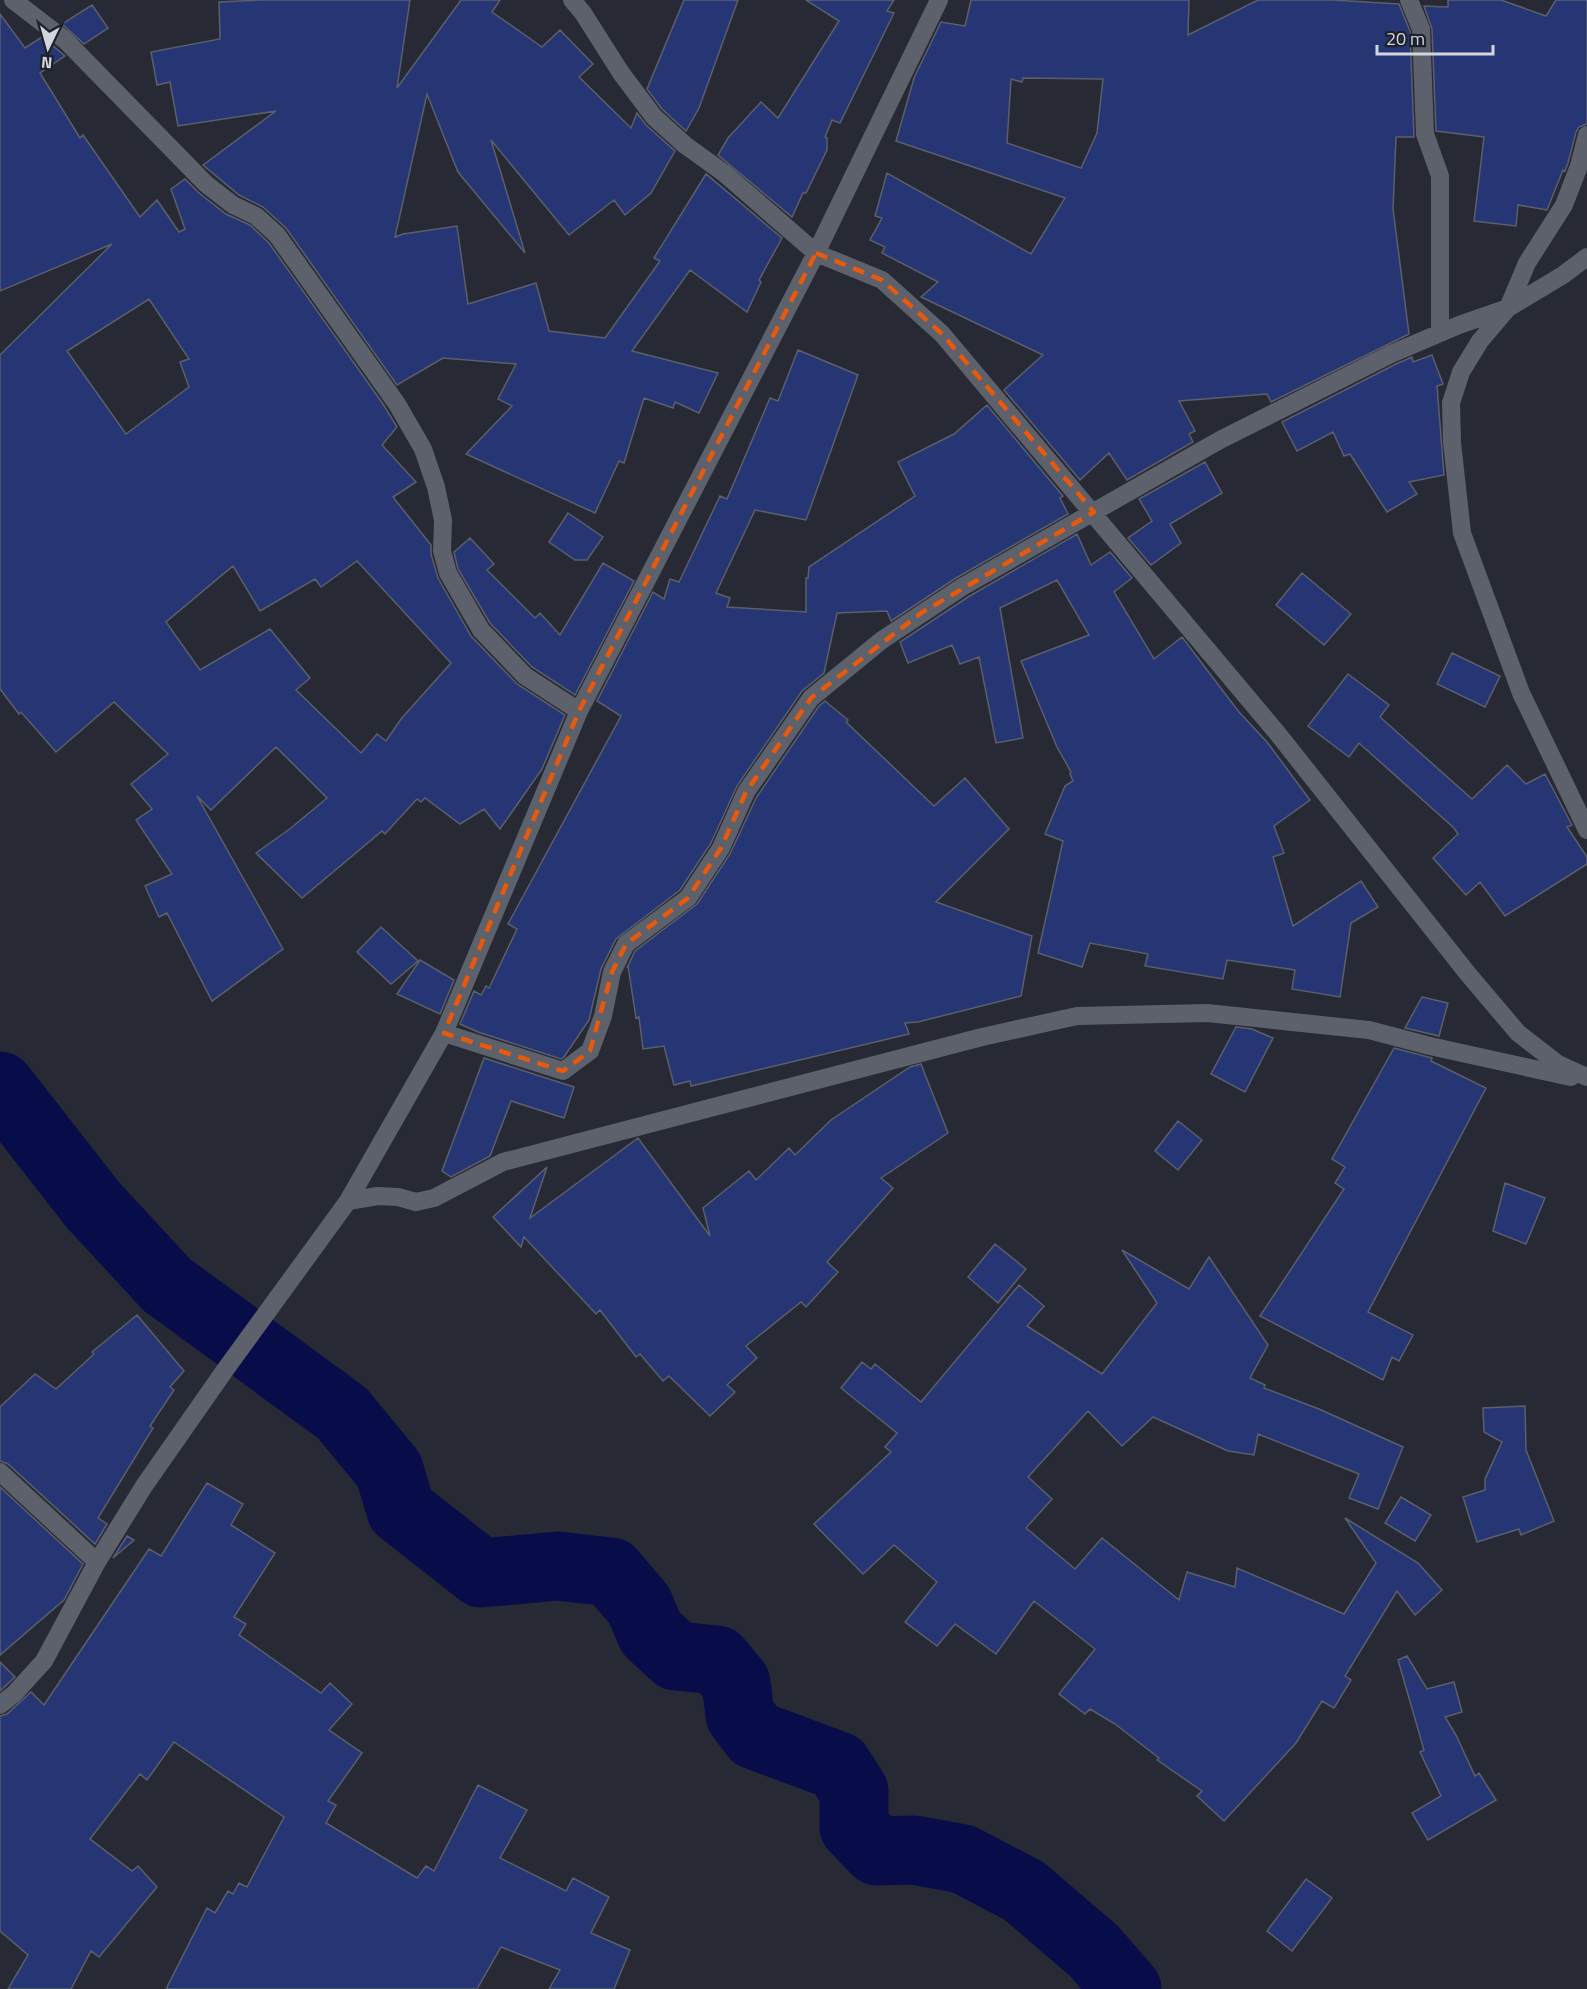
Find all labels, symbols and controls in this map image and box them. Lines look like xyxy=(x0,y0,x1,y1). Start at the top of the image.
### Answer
north arrow xyxy=(18,18,78,78)
scale bar xyxy=(1377,18,1492,56)
text: 20 m xyxy=(1386,25,1425,52)
text: N xyxy=(40,51,53,75)

